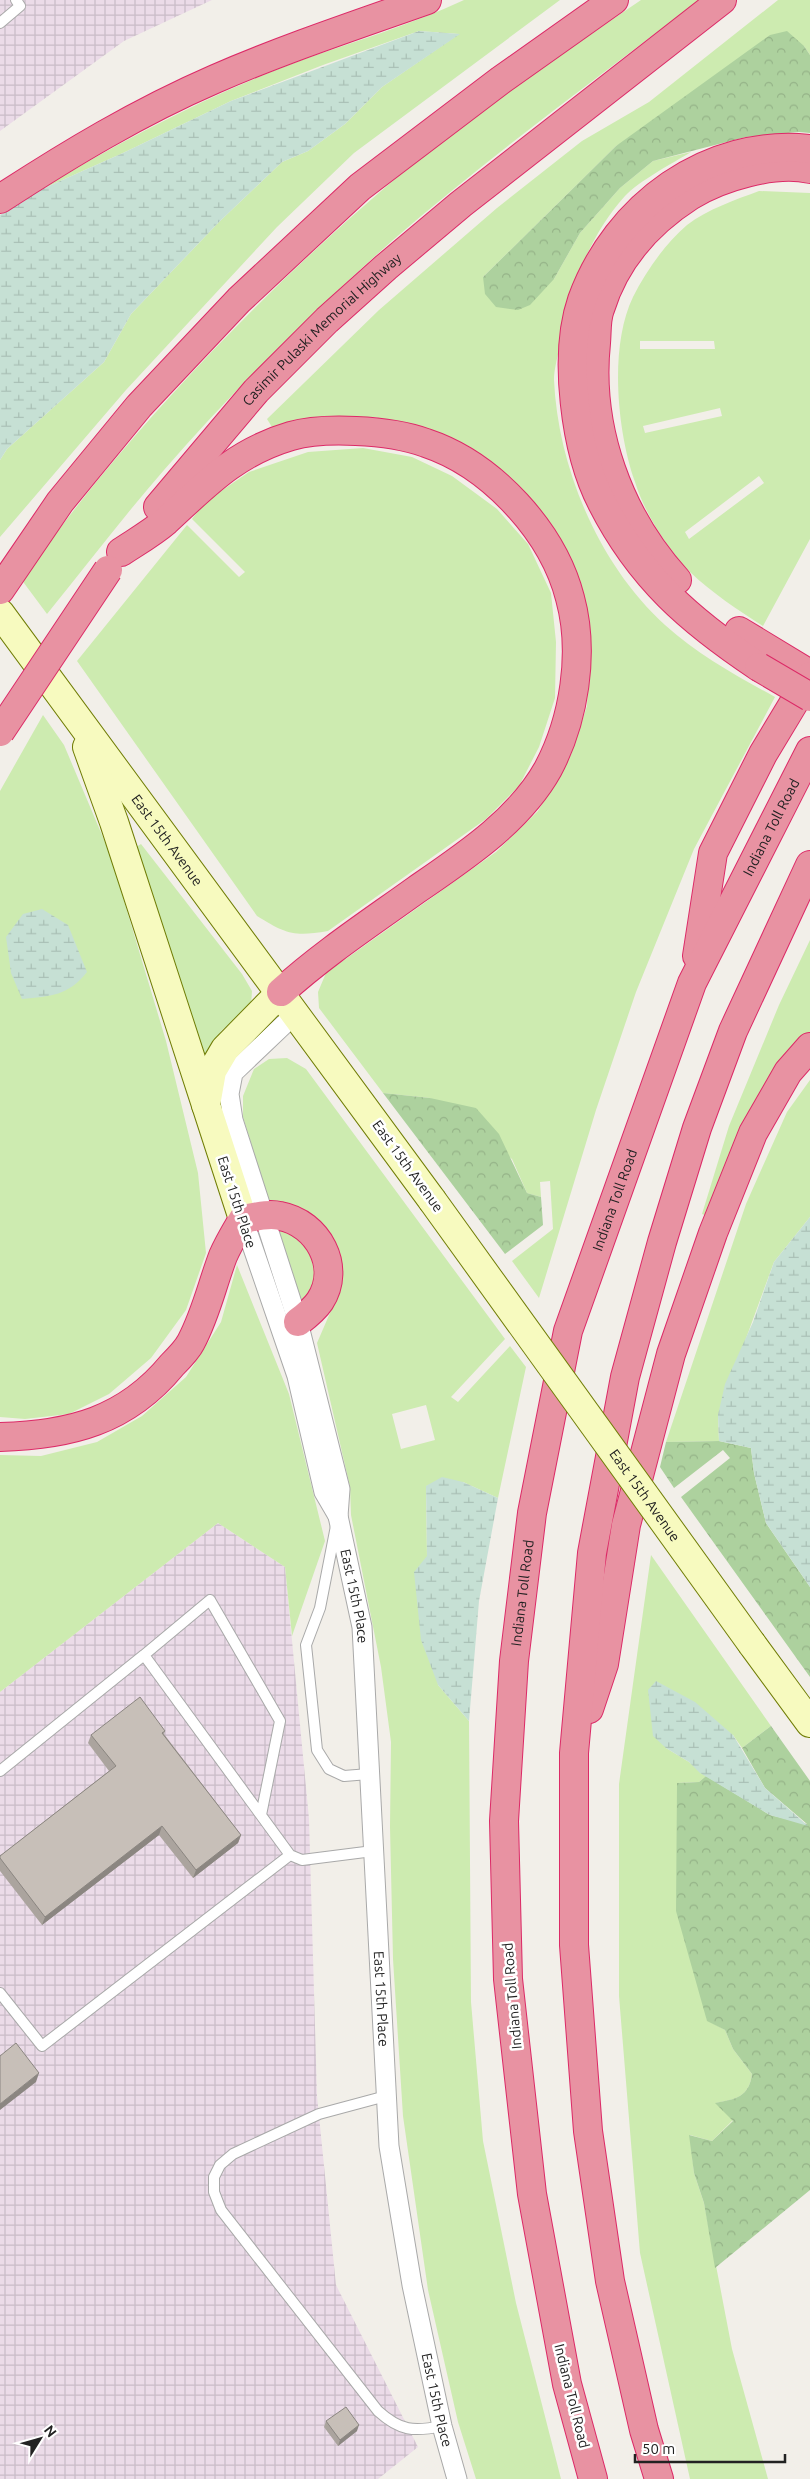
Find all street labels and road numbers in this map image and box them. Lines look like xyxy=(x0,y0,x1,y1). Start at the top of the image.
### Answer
street label: Casimir Pulaski Memorial Highway xyxy=(239,250,404,409)
street label: Indiana Toll Road xyxy=(740,776,803,879)
street label: East 15th Avenue xyxy=(128,791,206,889)
street label: East 15th Avenue xyxy=(369,1117,447,1215)
street label: Indiana Toll Road xyxy=(589,1147,640,1253)
street label: East 15th Place xyxy=(215,1154,259,1250)
street label: East 15th Avenue xyxy=(606,1446,683,1544)
street label: Indiana Toll Road xyxy=(508,1539,537,1647)
street label: East 15th Place xyxy=(337,1547,371,1644)
street label: Indiana Toll Road xyxy=(499,1942,525,2050)
street label: East 15th Place xyxy=(371,1950,392,2047)
street label: Indiana Toll Road xyxy=(551,2342,593,2450)
street label: East 15th Place xyxy=(419,2352,456,2449)

